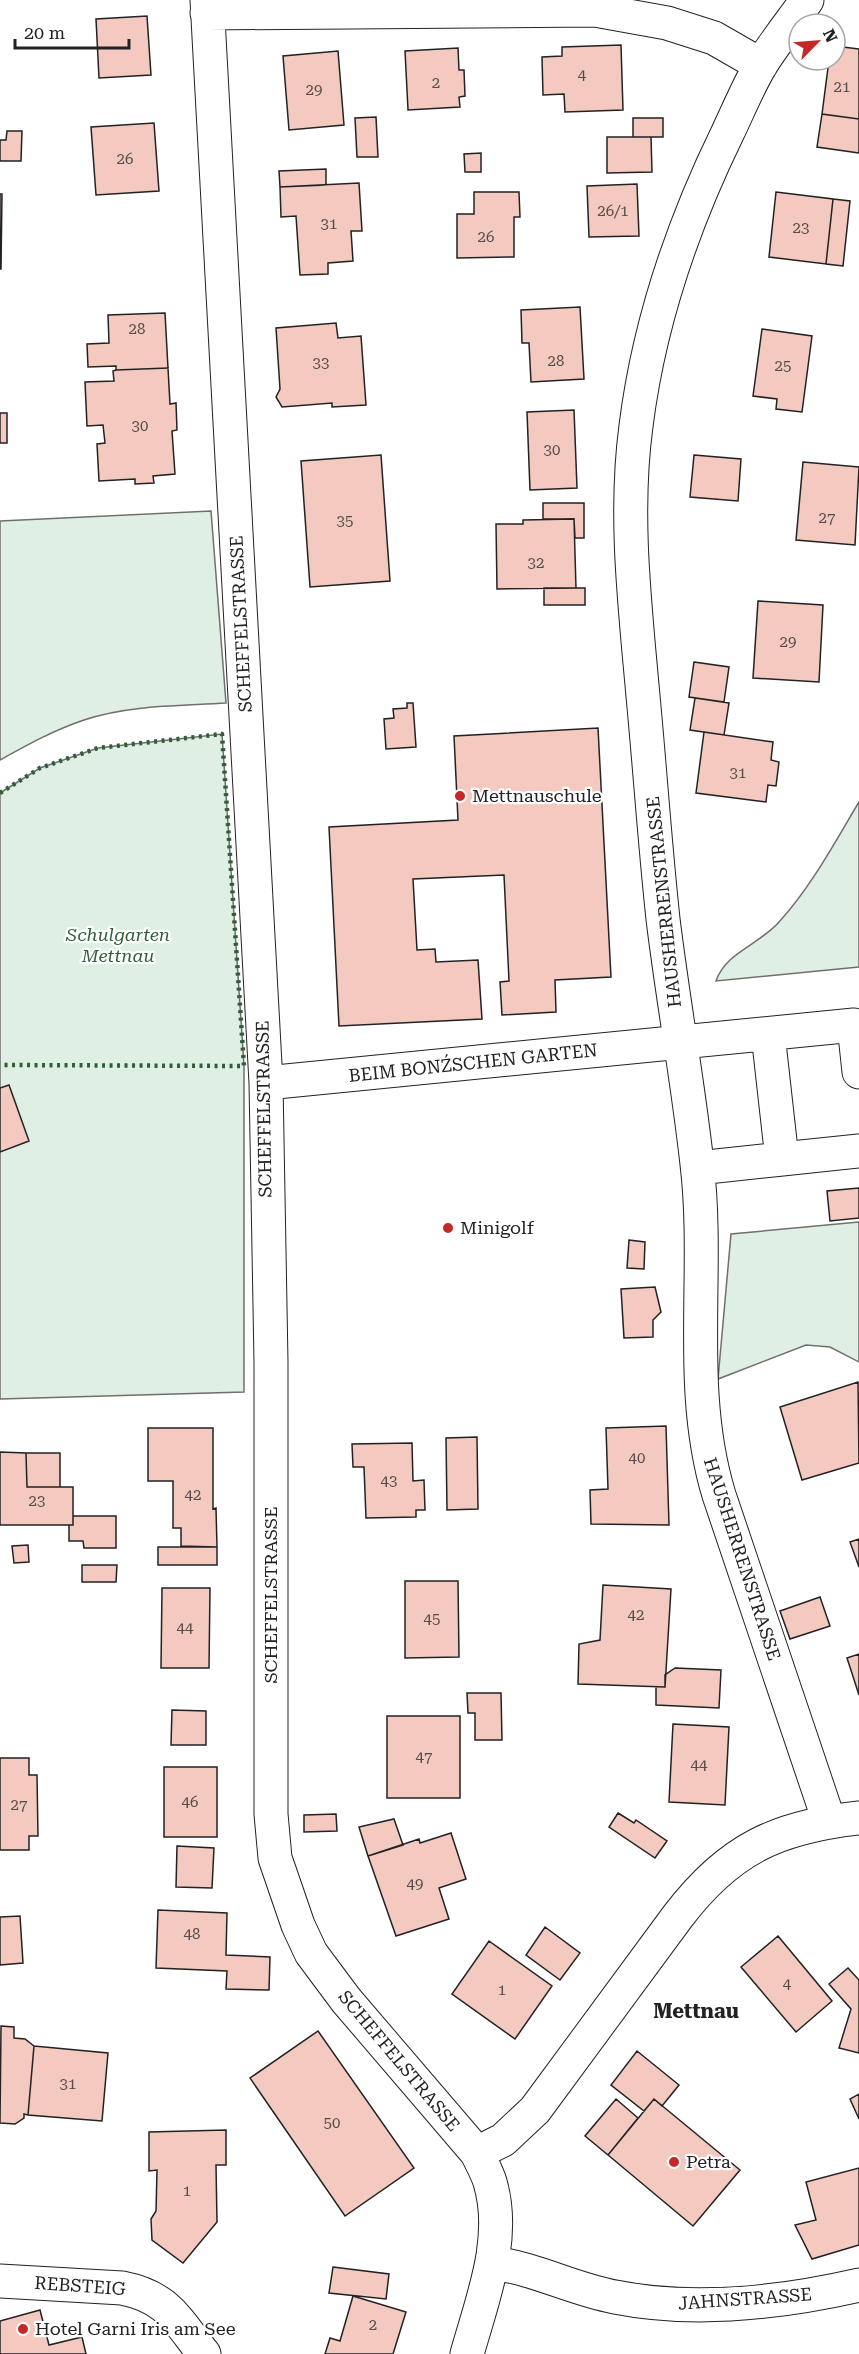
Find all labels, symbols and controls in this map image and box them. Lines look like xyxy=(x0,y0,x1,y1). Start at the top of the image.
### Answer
scale bar xyxy=(15,12,129,50)
north arrow xyxy=(787,12,847,72)
text: 20 m xyxy=(24,22,65,43)
text: N xyxy=(819,26,841,45)
house number: 4 xyxy=(578,66,587,84)
house number: 2 xyxy=(432,74,440,92)
house number: 21 xyxy=(834,78,850,96)
house number: 29 xyxy=(306,81,322,99)
house number: 26 xyxy=(117,150,133,168)
house number: 26/1 xyxy=(597,202,629,220)
house number: 31 xyxy=(321,215,337,233)
house number: 23 xyxy=(793,219,809,237)
house number: 26 xyxy=(478,228,494,246)
house number: 28 xyxy=(129,320,145,338)
house number: 28 xyxy=(548,352,564,370)
house number: 33 xyxy=(313,354,329,372)
house number: 25 xyxy=(775,357,791,375)
house number: 30 xyxy=(132,417,148,435)
house number: 30 xyxy=(544,441,560,459)
house number: 27 xyxy=(819,509,835,527)
house number: 35 xyxy=(337,512,353,530)
street label: SCHEFFELSTRASSE xyxy=(225,535,256,713)
house number: 32 xyxy=(528,554,544,572)
house number: 29 xyxy=(780,633,796,651)
house number: 31 xyxy=(730,764,746,782)
place label: Mettnauschule xyxy=(472,785,602,806)
marker: Mettnauschule xyxy=(453,789,467,803)
street label: HAUSHERRENSTRASSE xyxy=(642,795,685,1009)
park label: Schulgarten Mettnau xyxy=(65,924,170,966)
street label: SCHEFFELSTRASSE xyxy=(251,1020,276,1198)
street label: BEIM BONZ´SCHEN GARTEN xyxy=(347,1038,598,1086)
place label: Minigolf xyxy=(460,1217,535,1238)
marker: Minigolf xyxy=(441,1221,455,1235)
house number: 40 xyxy=(629,1449,645,1467)
street label: HAUSHERRENSTRASSE xyxy=(700,1455,785,1663)
house number: 43 xyxy=(381,1472,397,1490)
house number: 42 xyxy=(185,1486,201,1504)
house number: 23 xyxy=(29,1492,45,1510)
street label: SCHEFFELSTRASSE xyxy=(260,1506,281,1684)
house number: 42 xyxy=(628,1606,644,1624)
house number: 45 xyxy=(424,1610,440,1628)
house number: 44 xyxy=(177,1619,194,1637)
house number: 47 xyxy=(416,1748,432,1766)
house number: 44 xyxy=(691,1756,708,1774)
house number: 46 xyxy=(182,1793,198,1811)
house number: 27 xyxy=(11,1796,27,1814)
house number: 49 xyxy=(407,1875,423,1893)
house number: 48 xyxy=(184,1925,200,1943)
house number: 4 xyxy=(783,1975,792,1993)
house number: 1 xyxy=(498,1981,506,1999)
street label: SCHEFFELSTRASSE xyxy=(334,1986,464,2135)
district label: Mettnau xyxy=(653,1999,739,2023)
house number: 31 xyxy=(60,2075,76,2093)
house number: 50 xyxy=(324,2114,340,2132)
place label: Petra xyxy=(686,2151,731,2172)
marker: Petra xyxy=(667,2155,681,2169)
house number: 1 xyxy=(183,2182,191,2200)
street label: REBSTEIG xyxy=(34,2272,126,2299)
street label: JAHNSTRASSE xyxy=(677,2283,813,2314)
house number: 2 xyxy=(369,2316,377,2334)
place label: Hotel Garni Iris am See xyxy=(35,2318,236,2339)
marker: Hotel Garni Iris am See xyxy=(16,2322,30,2336)

